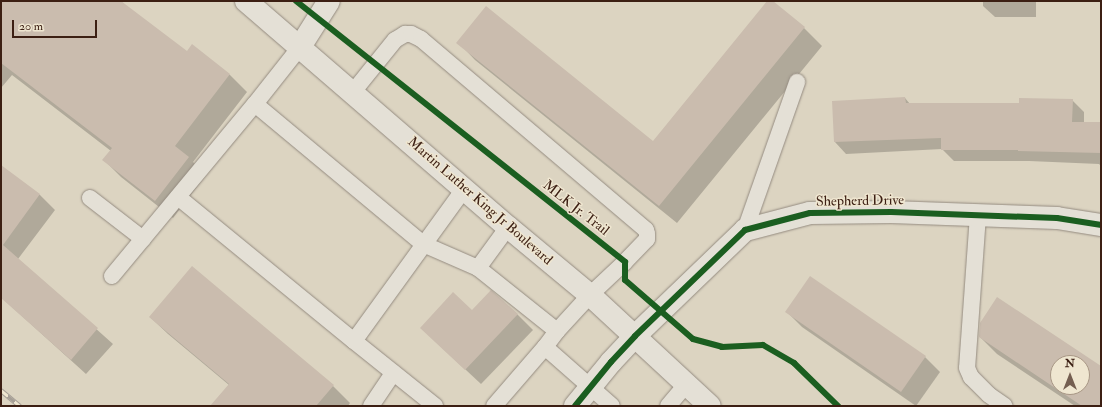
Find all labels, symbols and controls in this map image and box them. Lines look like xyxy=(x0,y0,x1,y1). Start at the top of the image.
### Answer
scale bar xyxy=(14,12,99,38)
text: 20 m xyxy=(19,19,43,34)
street label: Martin Luther King Jr Boulevard xyxy=(404,133,556,269)
street label: MLK Jr. Trail xyxy=(539,177,613,239)
street label: Shepherd Drive xyxy=(816,192,904,210)
north arrow xyxy=(1050,355,1090,395)
text: N xyxy=(1065,357,1075,370)

